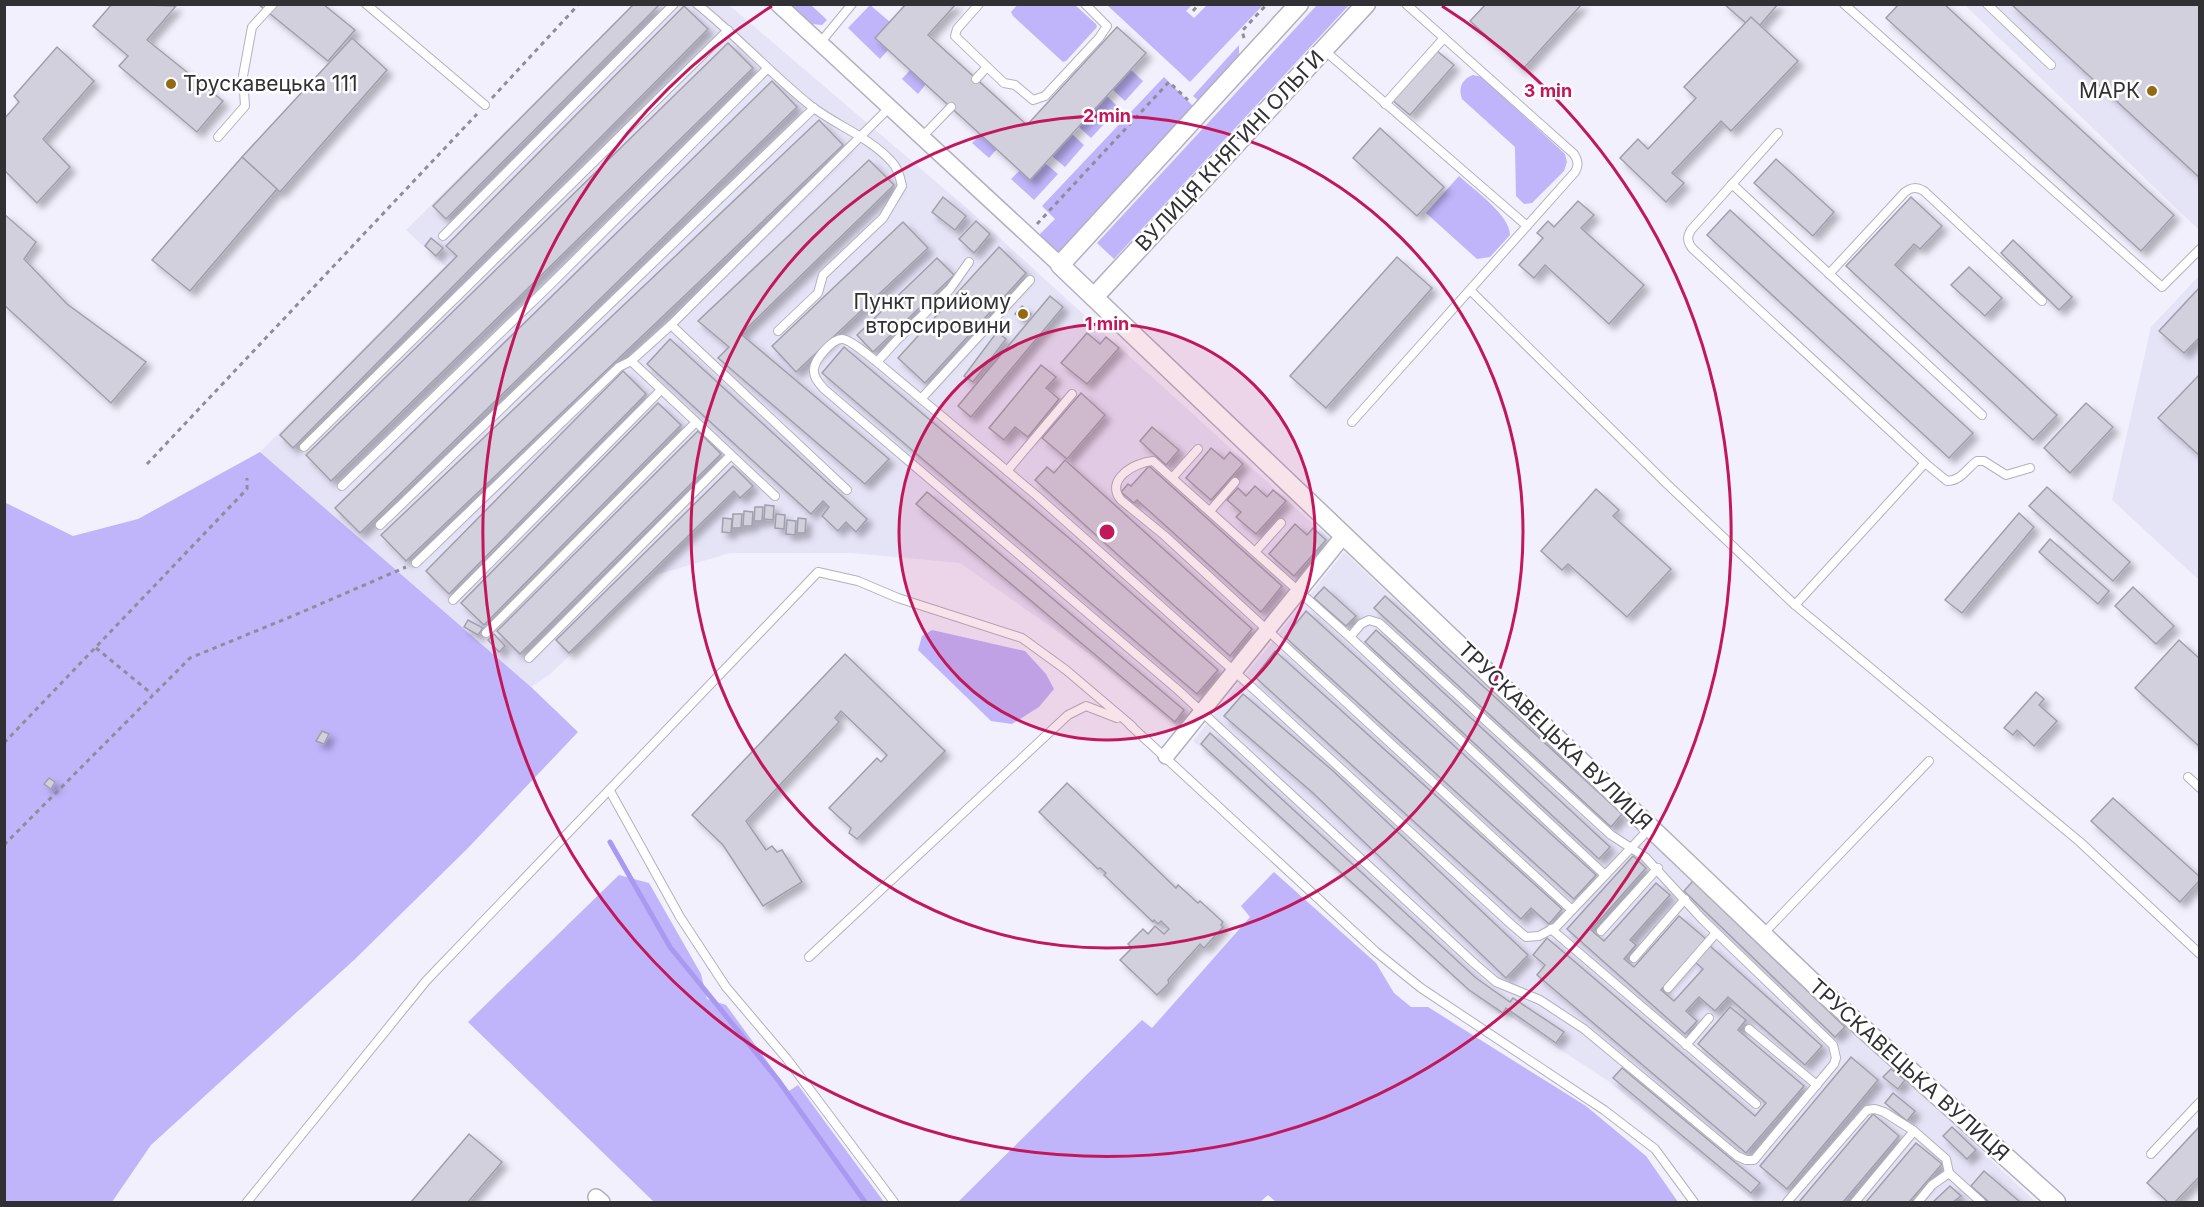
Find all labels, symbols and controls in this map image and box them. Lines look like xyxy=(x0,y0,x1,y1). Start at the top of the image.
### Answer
street label: ВУЛИЦЯ КНЯГИНІ ОЛЬГИ xyxy=(1130,45,1329,256)
place label: Трускавецька 111 xyxy=(183,71,357,96)
marker: Трускавецька 111 xyxy=(164,77,178,91)
place label: МАРК xyxy=(2079,78,2140,103)
text: 3 min xyxy=(1524,80,1572,101)
marker: МАРК xyxy=(2145,84,2159,98)
text: 2 min xyxy=(1083,105,1131,126)
place label: Пункт прийому вторсировини xyxy=(853,289,1011,338)
marker: Пункт прийому вторсировини xyxy=(1016,307,1030,321)
text: 1 min xyxy=(1085,313,1129,334)
centre of rings xyxy=(1097,522,1117,542)
street label: ТРУСКАВЕЦЬКА ВУЛИЦЯ xyxy=(1453,636,1658,835)
street label: ТРУСКАВЕЦЬКА ВУЛИЦЯ xyxy=(1804,973,2014,1166)

